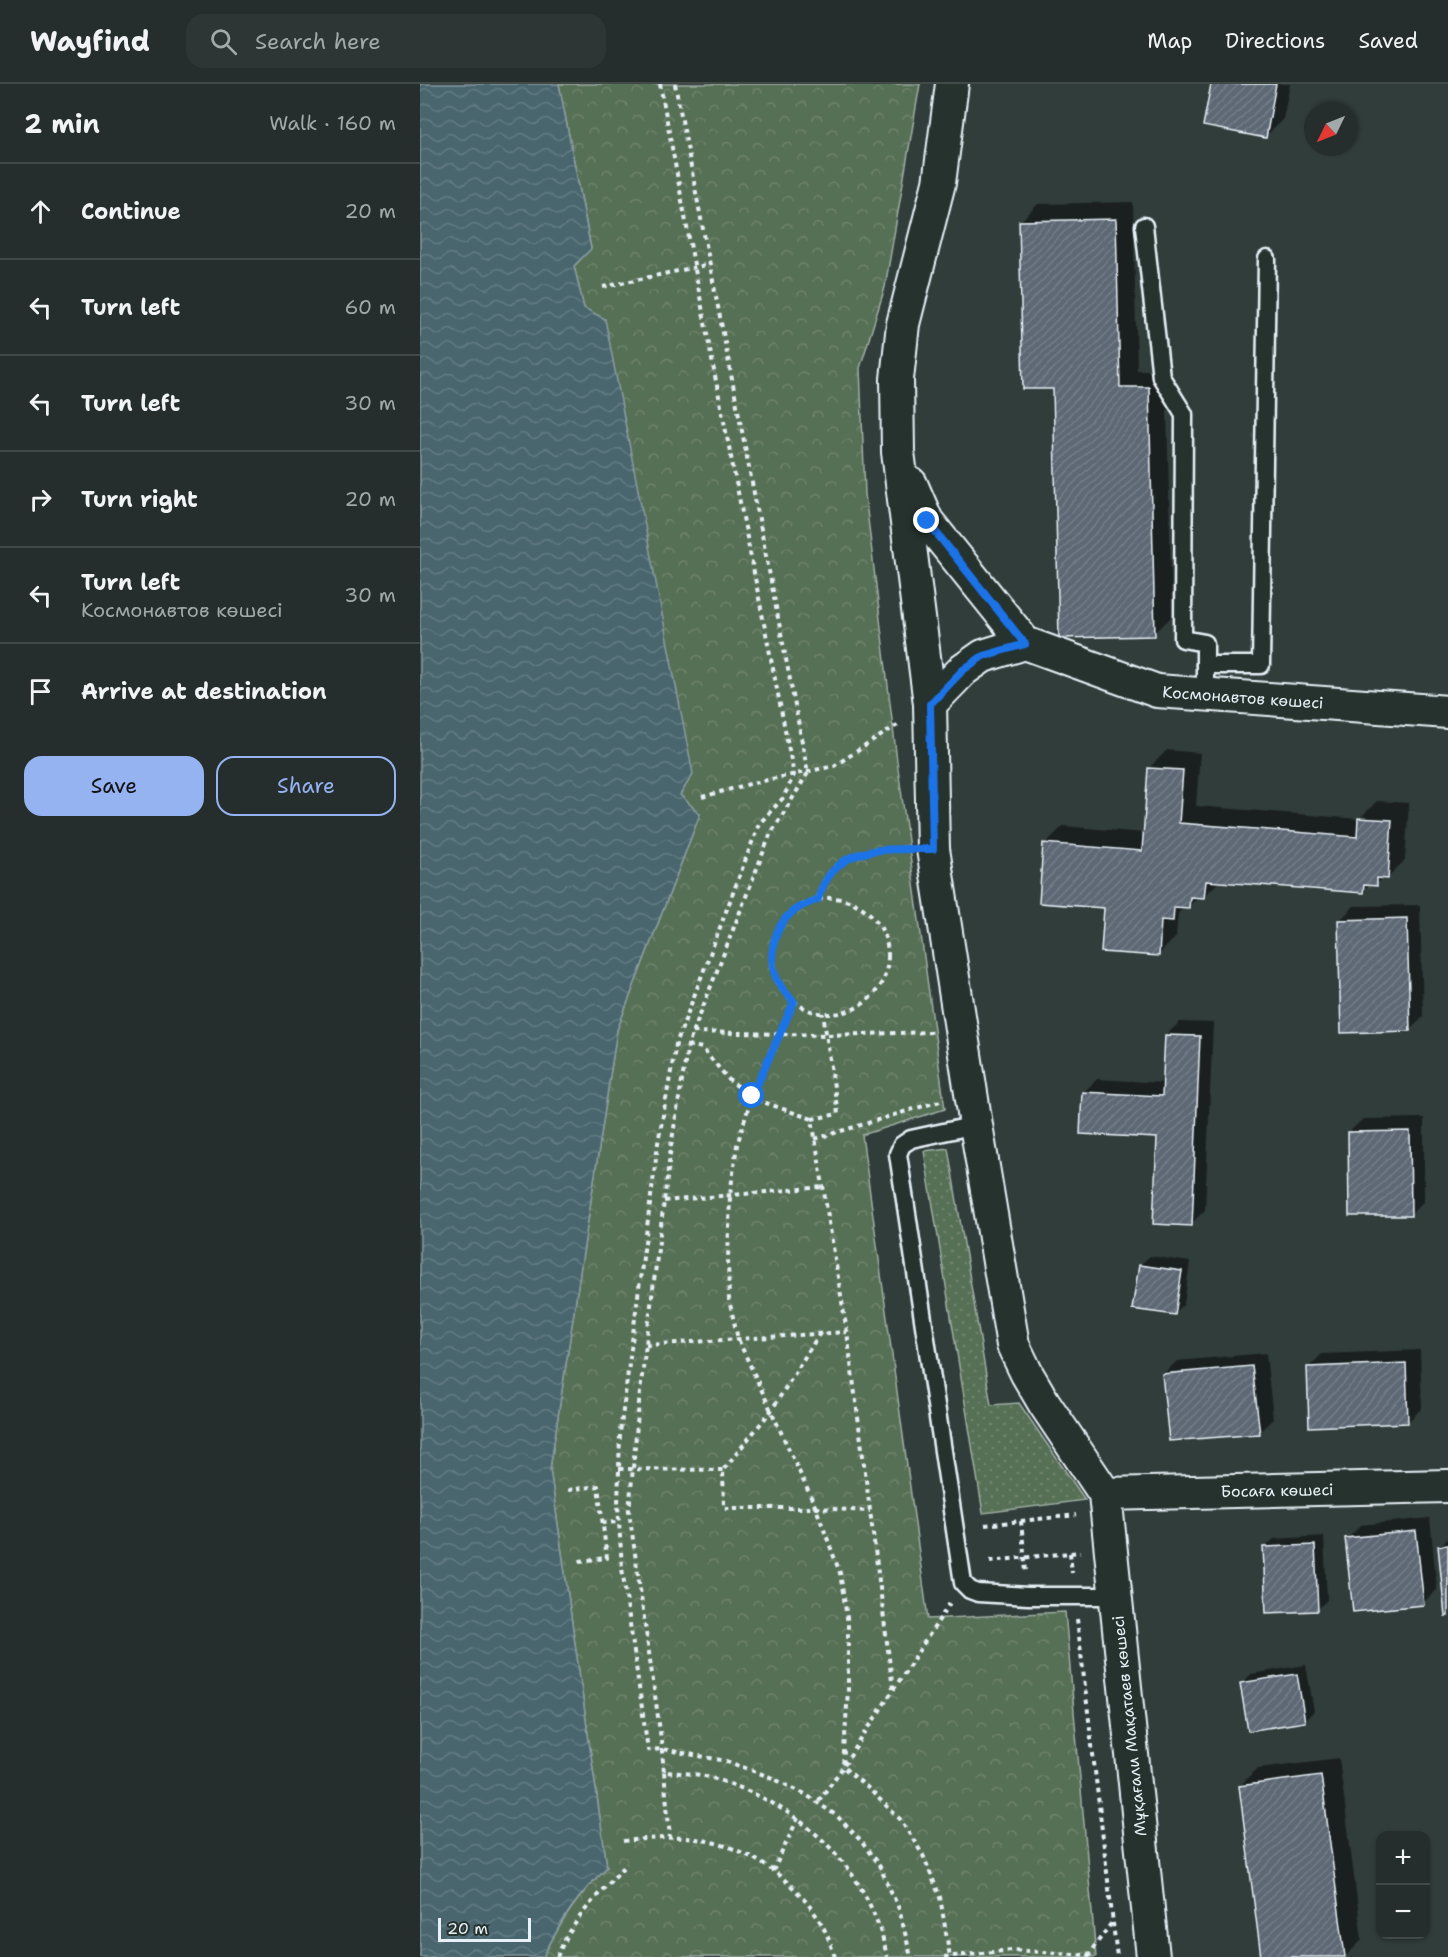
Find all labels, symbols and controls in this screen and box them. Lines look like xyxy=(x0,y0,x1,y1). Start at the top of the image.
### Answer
search box xyxy=(186,14,606,68)
text: Wayfind xyxy=(30,22,150,60)
icon: search xyxy=(207,25,240,58)
text: Search here xyxy=(255,27,381,56)
text: Map xyxy=(1147,27,1192,55)
text: Directions xyxy=(1225,27,1325,55)
text: Saved xyxy=(1358,27,1418,55)
north arrow xyxy=(1304,102,1358,156)
text: 2 min xyxy=(24,106,100,141)
text: Walk · 160 m xyxy=(269,110,396,136)
icon: ahead xyxy=(24,195,57,228)
text: Continue xyxy=(81,197,181,226)
text: 20 m xyxy=(345,198,396,224)
icon: left xyxy=(24,291,57,324)
text: Turn left xyxy=(81,293,180,322)
text: 60 m xyxy=(344,294,396,320)
icon: left xyxy=(24,387,57,420)
text: Turn left xyxy=(81,389,180,418)
text: 30 m xyxy=(344,390,396,416)
icon: right xyxy=(24,483,57,516)
text: Turn right xyxy=(81,485,198,514)
text: 20 m xyxy=(345,486,396,512)
route end xyxy=(913,507,939,533)
text: Turn left xyxy=(81,568,180,597)
icon: left xyxy=(24,579,57,612)
text: 30 m xyxy=(344,582,396,608)
text: Космонавтов көшесі xyxy=(81,597,283,623)
icon: arrive xyxy=(24,675,57,708)
text: Arrive at destination xyxy=(81,677,327,706)
street label: Космонавтов көшесі xyxy=(1162,681,1324,714)
button: Save xyxy=(24,756,204,816)
button: Share xyxy=(216,756,396,816)
route start xyxy=(738,1082,764,1108)
street label: Босаға көшесі xyxy=(1220,1479,1334,1502)
street label: Мұқағали Мақатаев көшесі xyxy=(1107,1614,1152,1838)
map controls xyxy=(1376,1831,1430,1939)
button: + xyxy=(1376,1831,1430,1885)
button: − xyxy=(1376,1885,1430,1939)
scale bar xyxy=(438,1915,531,1942)
text: 20 m xyxy=(447,1918,488,1939)

